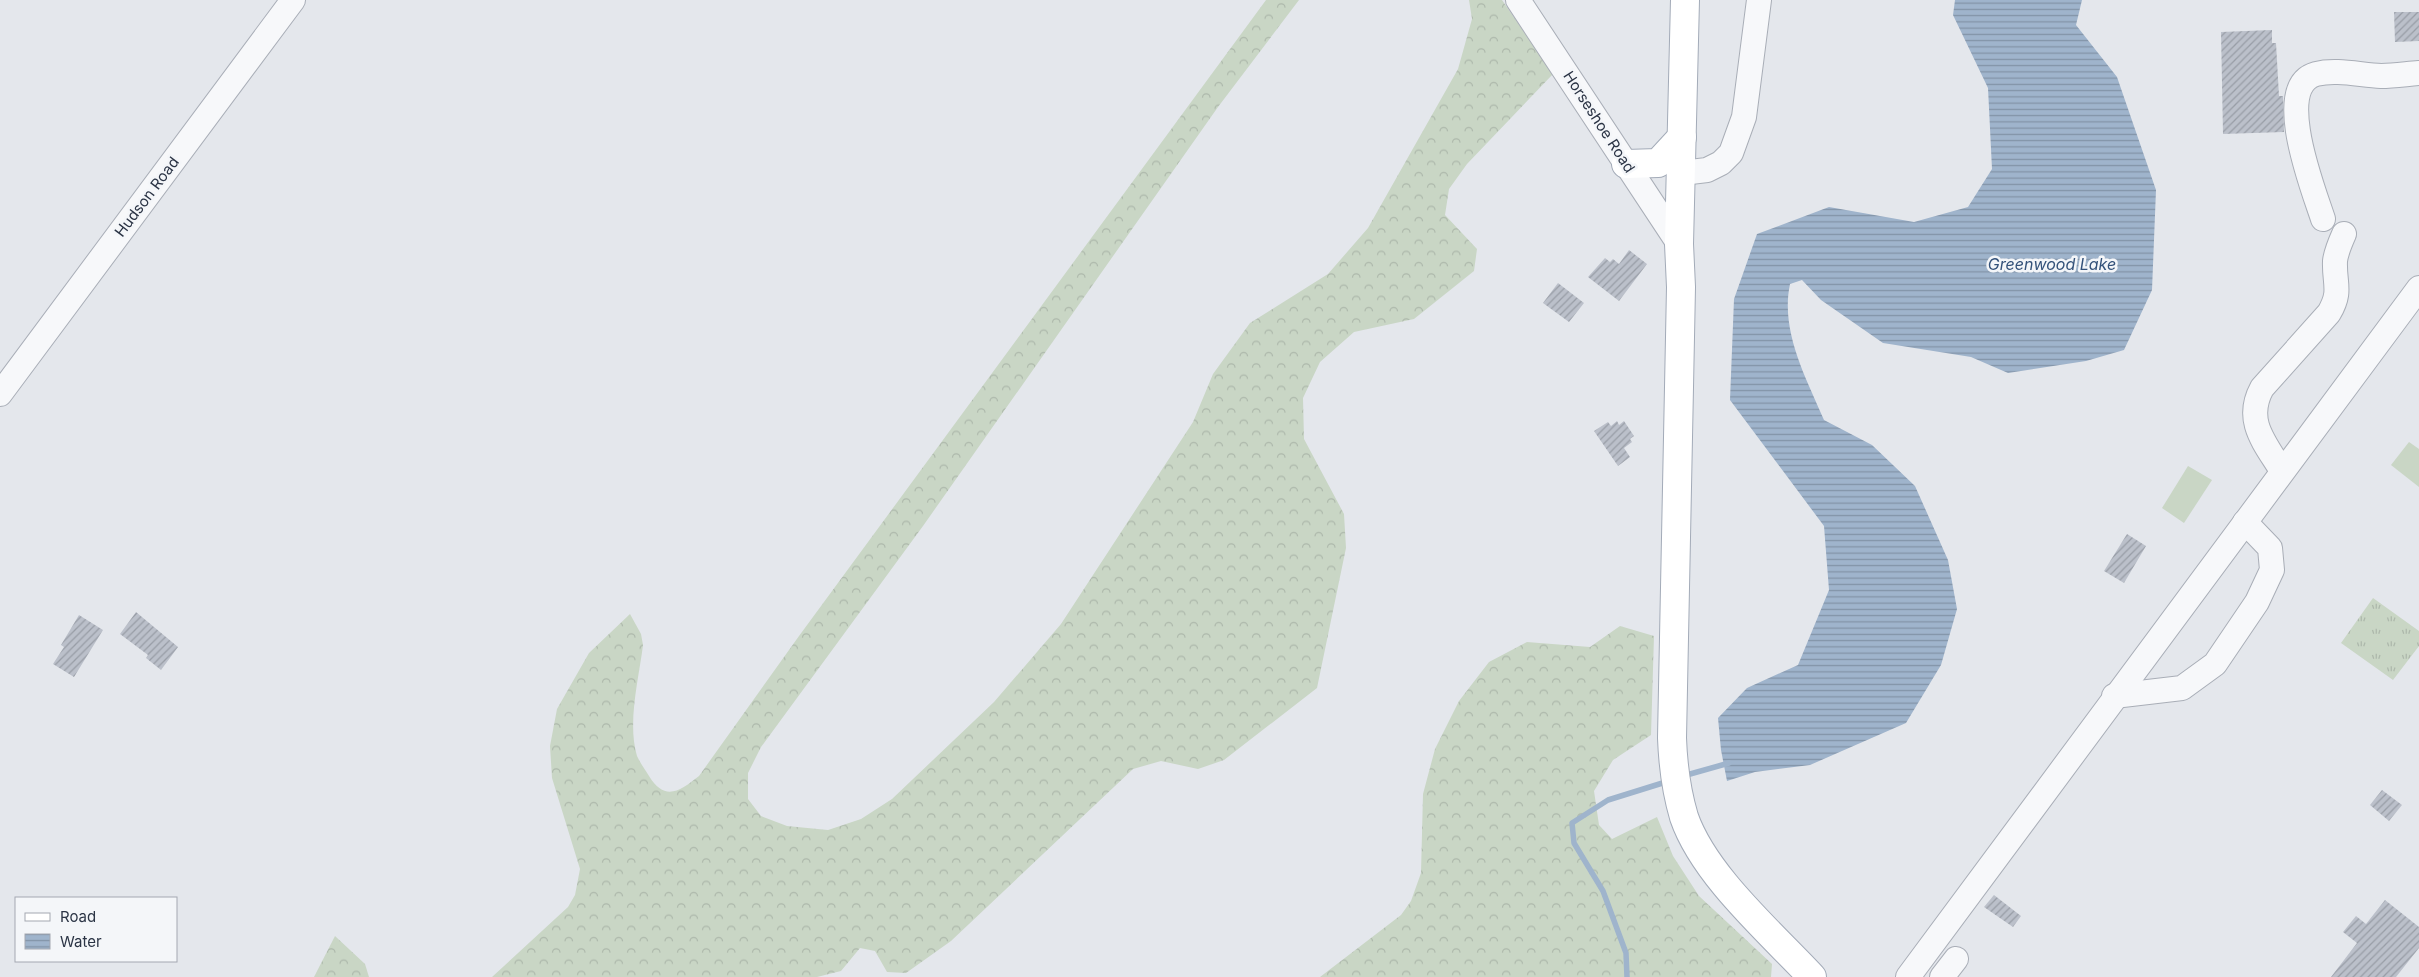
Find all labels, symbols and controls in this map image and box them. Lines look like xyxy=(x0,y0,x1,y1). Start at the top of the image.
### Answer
street label: Horseshoe Road xyxy=(1559,67,1639,176)
street label: Hudson Road xyxy=(110,153,183,241)
water label: Greenwood Lake xyxy=(1988,254,2116,274)
legend xyxy=(15,897,178,962)
text: Road xyxy=(60,907,96,926)
text: Water xyxy=(60,932,102,951)

